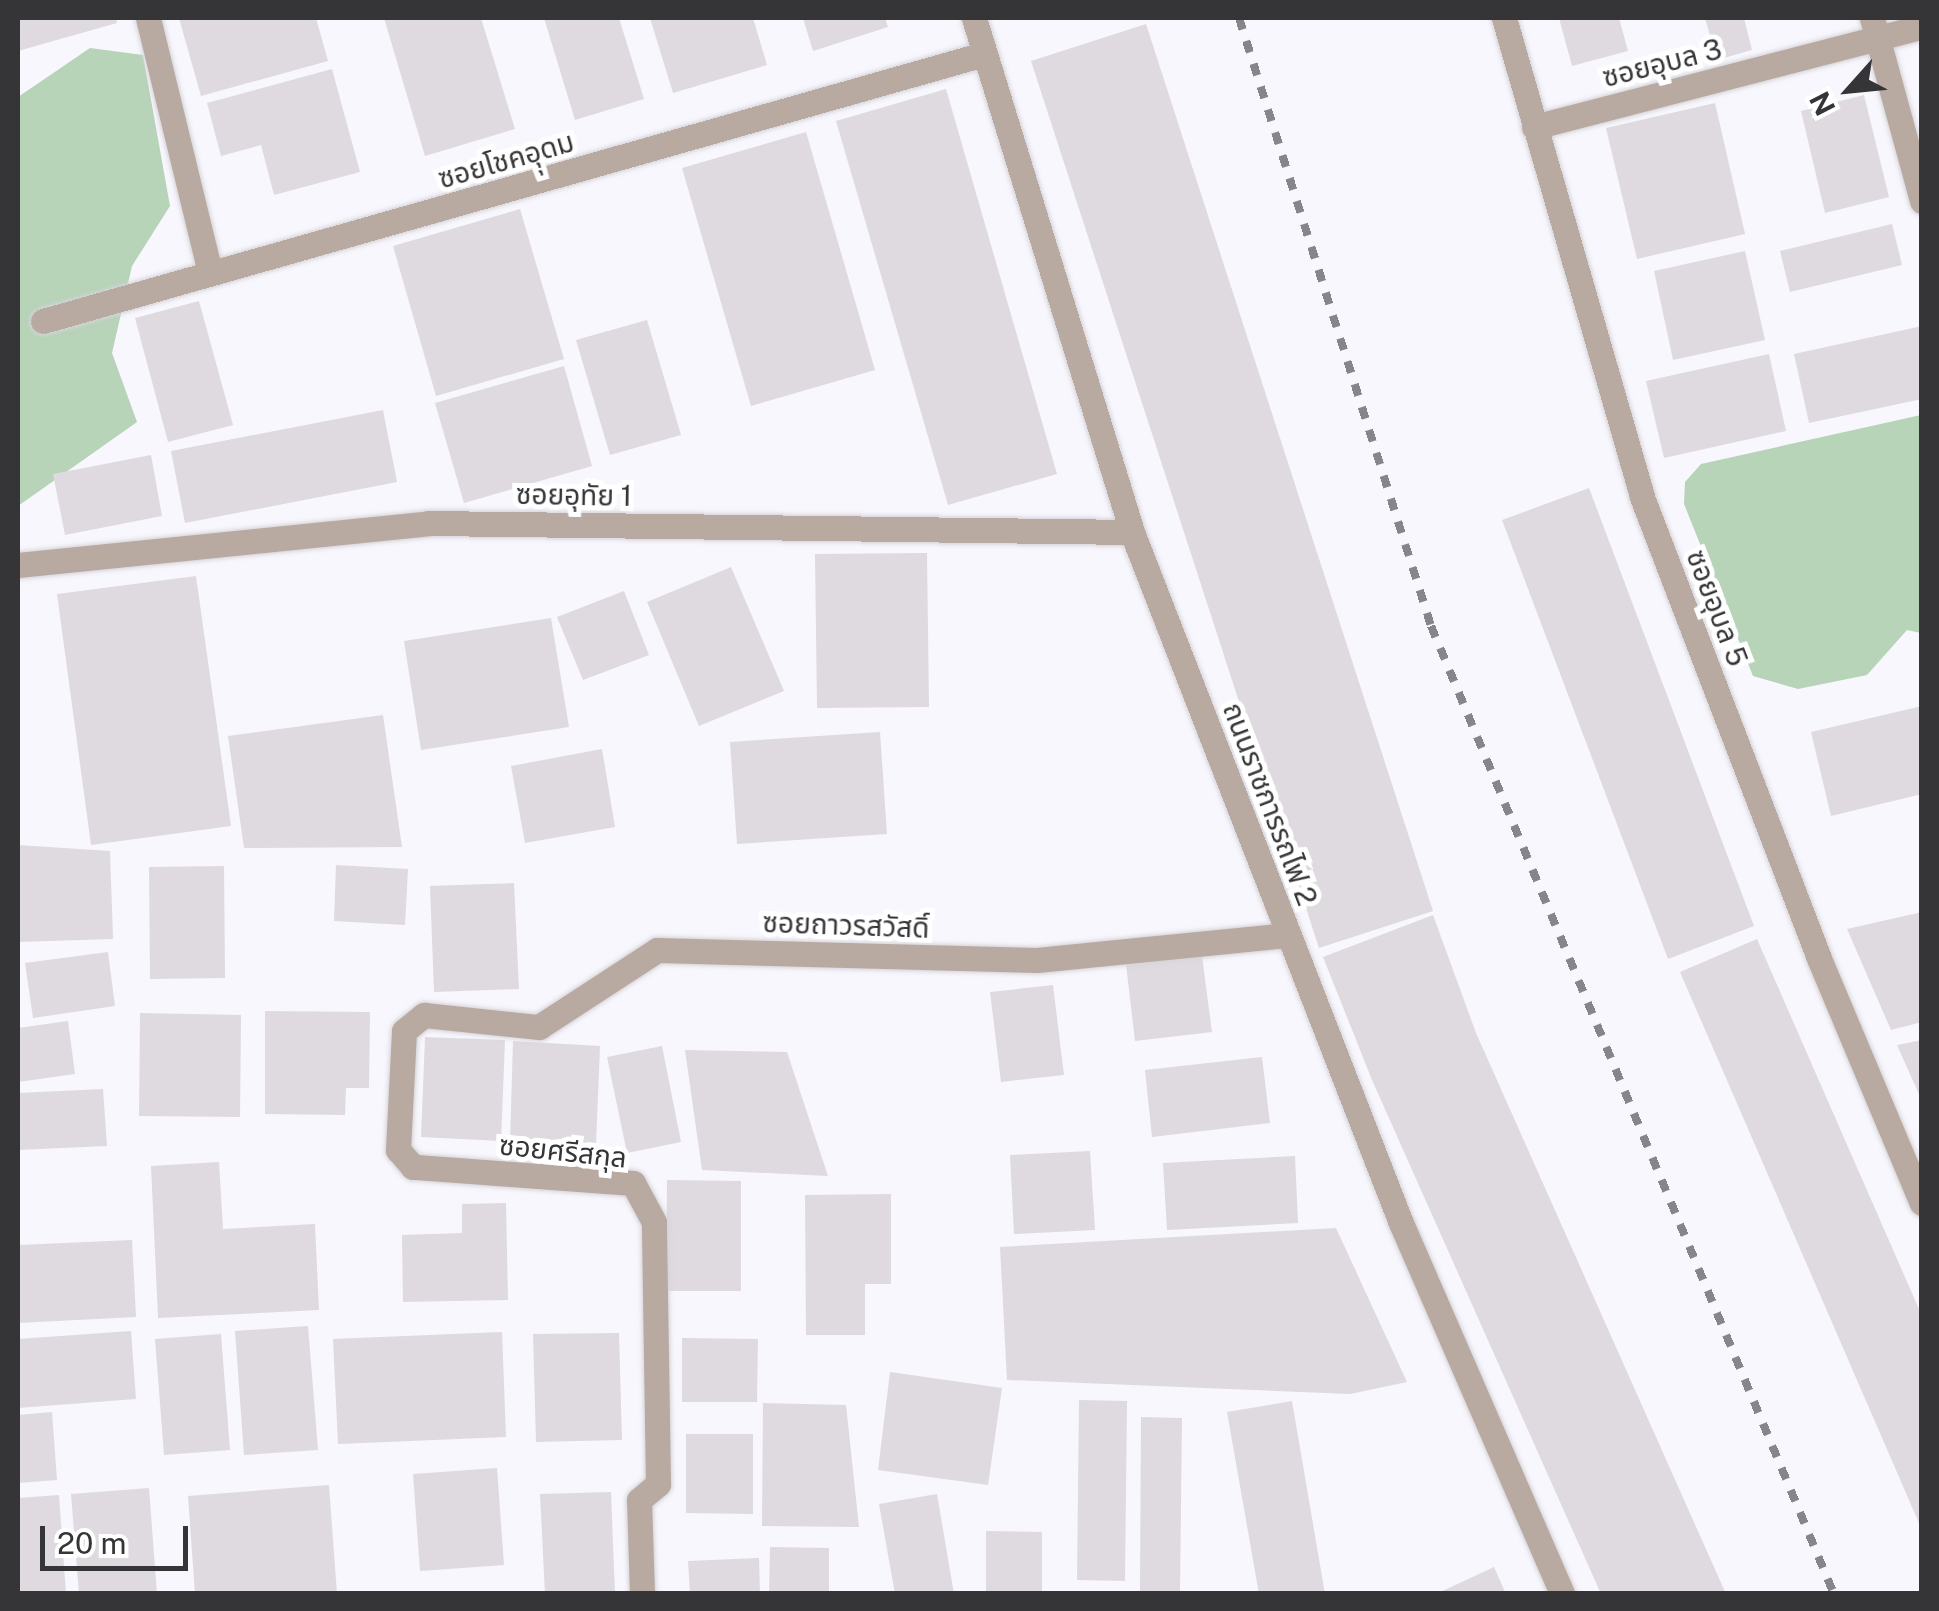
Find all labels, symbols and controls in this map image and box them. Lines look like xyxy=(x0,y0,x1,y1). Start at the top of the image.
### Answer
street label: ซอยอุบล 3 xyxy=(1599,32,1725,94)
north arrow xyxy=(1799,40,1899,140)
text: N xyxy=(1802,87,1841,121)
street label: ซอยโชคอุุดม xyxy=(434,125,578,195)
street label: ซอยอุทัย 1 xyxy=(516,477,632,513)
street label: ซอยอุบล 5 xyxy=(1679,545,1755,671)
street label: ถนนราชการรถไฟ 2 xyxy=(1216,698,1324,910)
street label: ซอยถาวรสวัสดิ์ xyxy=(762,905,930,945)
street label: ซอยศรีสกุล xyxy=(497,1128,629,1174)
scale bar xyxy=(45,1506,192,1568)
text: 20 m xyxy=(57,1525,126,1561)

